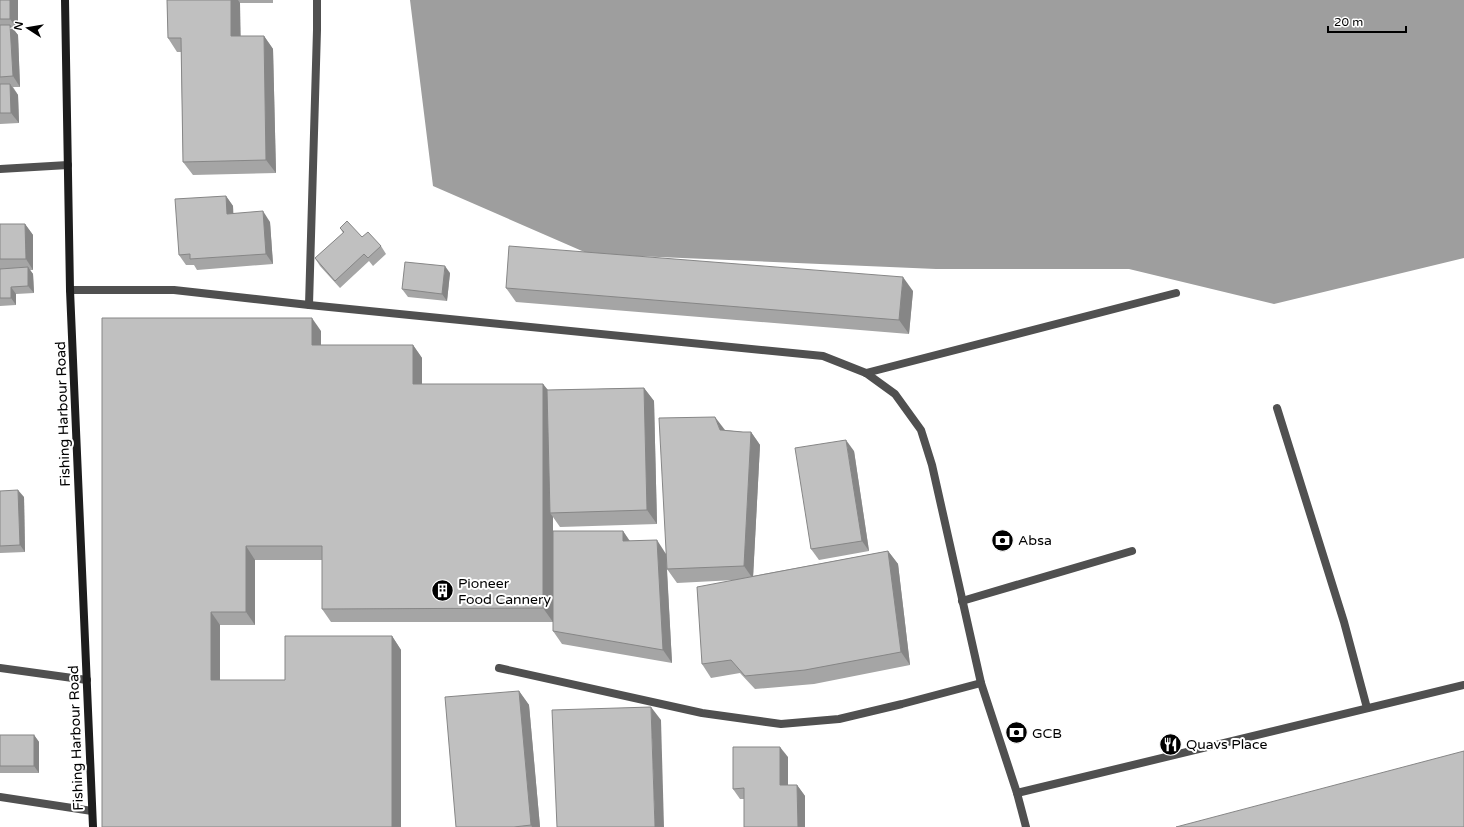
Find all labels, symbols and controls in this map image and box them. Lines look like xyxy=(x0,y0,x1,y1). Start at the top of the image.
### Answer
north arrow xyxy=(8,8,48,48)
scale bar xyxy=(1328,8,1406,34)
text: 20 m xyxy=(1334,15,1363,29)
text: N xyxy=(11,20,26,32)
street label: Fishing Harbour Road xyxy=(52,341,74,487)
bank icon: Absa xyxy=(989,527,1015,553)
place label: Absa xyxy=(1018,532,1052,549)
place label: Pioneer Food Cannery xyxy=(458,575,551,608)
building icon: Pioneer Food Cannery xyxy=(429,578,455,604)
street label: Fishing Harbour Road xyxy=(65,665,87,811)
bank icon: GCB xyxy=(1004,720,1030,746)
place label: GCB xyxy=(1032,725,1062,742)
restaurant icon: Quavs Place xyxy=(1158,731,1184,757)
place label: Quavs Place xyxy=(1186,736,1267,753)

